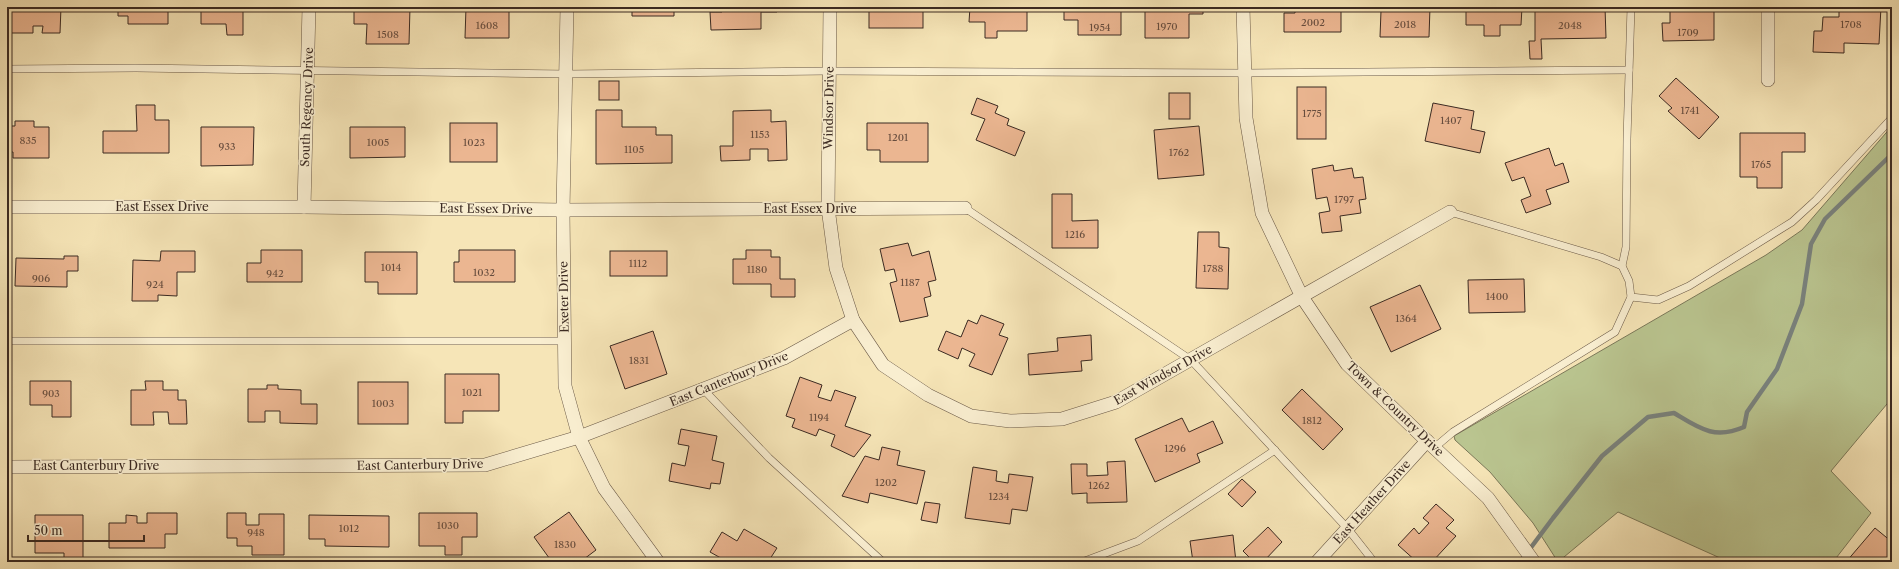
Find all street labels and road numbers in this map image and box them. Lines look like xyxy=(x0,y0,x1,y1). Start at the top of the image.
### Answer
street label: South Regency Drive xyxy=(297,47,316,167)
street label: Windsor Drive xyxy=(820,66,837,151)
street label: East Essex Drive xyxy=(115,199,209,214)
street label: East Essex Drive xyxy=(439,200,533,217)
street label: East Essex Drive xyxy=(763,201,857,216)
street label: Exeter Drive xyxy=(555,261,572,333)
street label: East Windsor Drive xyxy=(1111,341,1215,408)
street label: East Canterbury Drive xyxy=(667,348,791,409)
street label: Town & Country Drive xyxy=(1343,358,1447,459)
street label: East Canterbury Drive xyxy=(357,456,484,473)
street label: East Heather Drive xyxy=(1330,456,1413,547)
street label: East Canterbury Drive xyxy=(33,458,160,473)

